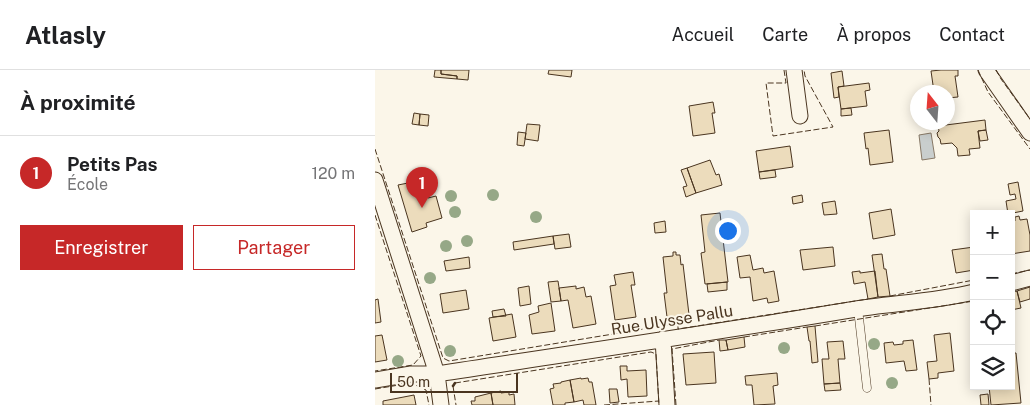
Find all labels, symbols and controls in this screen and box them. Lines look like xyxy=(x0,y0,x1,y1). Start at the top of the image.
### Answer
text: Atlasly xyxy=(25,21,106,49)
text: Accueil xyxy=(672,24,734,45)
text: Carte xyxy=(762,24,808,45)
text: À propos xyxy=(836,24,911,45)
text: Contact xyxy=(939,24,1005,45)
north arrow xyxy=(910,85,955,130)
text: À proximité xyxy=(20,90,136,115)
text: Petits Pas xyxy=(67,153,158,175)
text: 1 xyxy=(33,164,39,183)
text: 120 m xyxy=(311,164,355,183)
pin: 1 xyxy=(406,167,438,208)
text: École xyxy=(67,175,108,194)
map controls xyxy=(970,210,1015,390)
button: + xyxy=(970,210,1015,255)
your location xyxy=(715,218,741,244)
button: Enregistrer xyxy=(20,225,183,270)
button: Partager xyxy=(193,225,355,270)
button: − xyxy=(970,255,1015,300)
button: locate xyxy=(970,300,1015,345)
street label: Rue Ulysse Pallu xyxy=(610,301,734,339)
button: layers xyxy=(970,345,1015,390)
scale bar xyxy=(390,370,517,393)
text: 50 m xyxy=(397,374,430,390)

